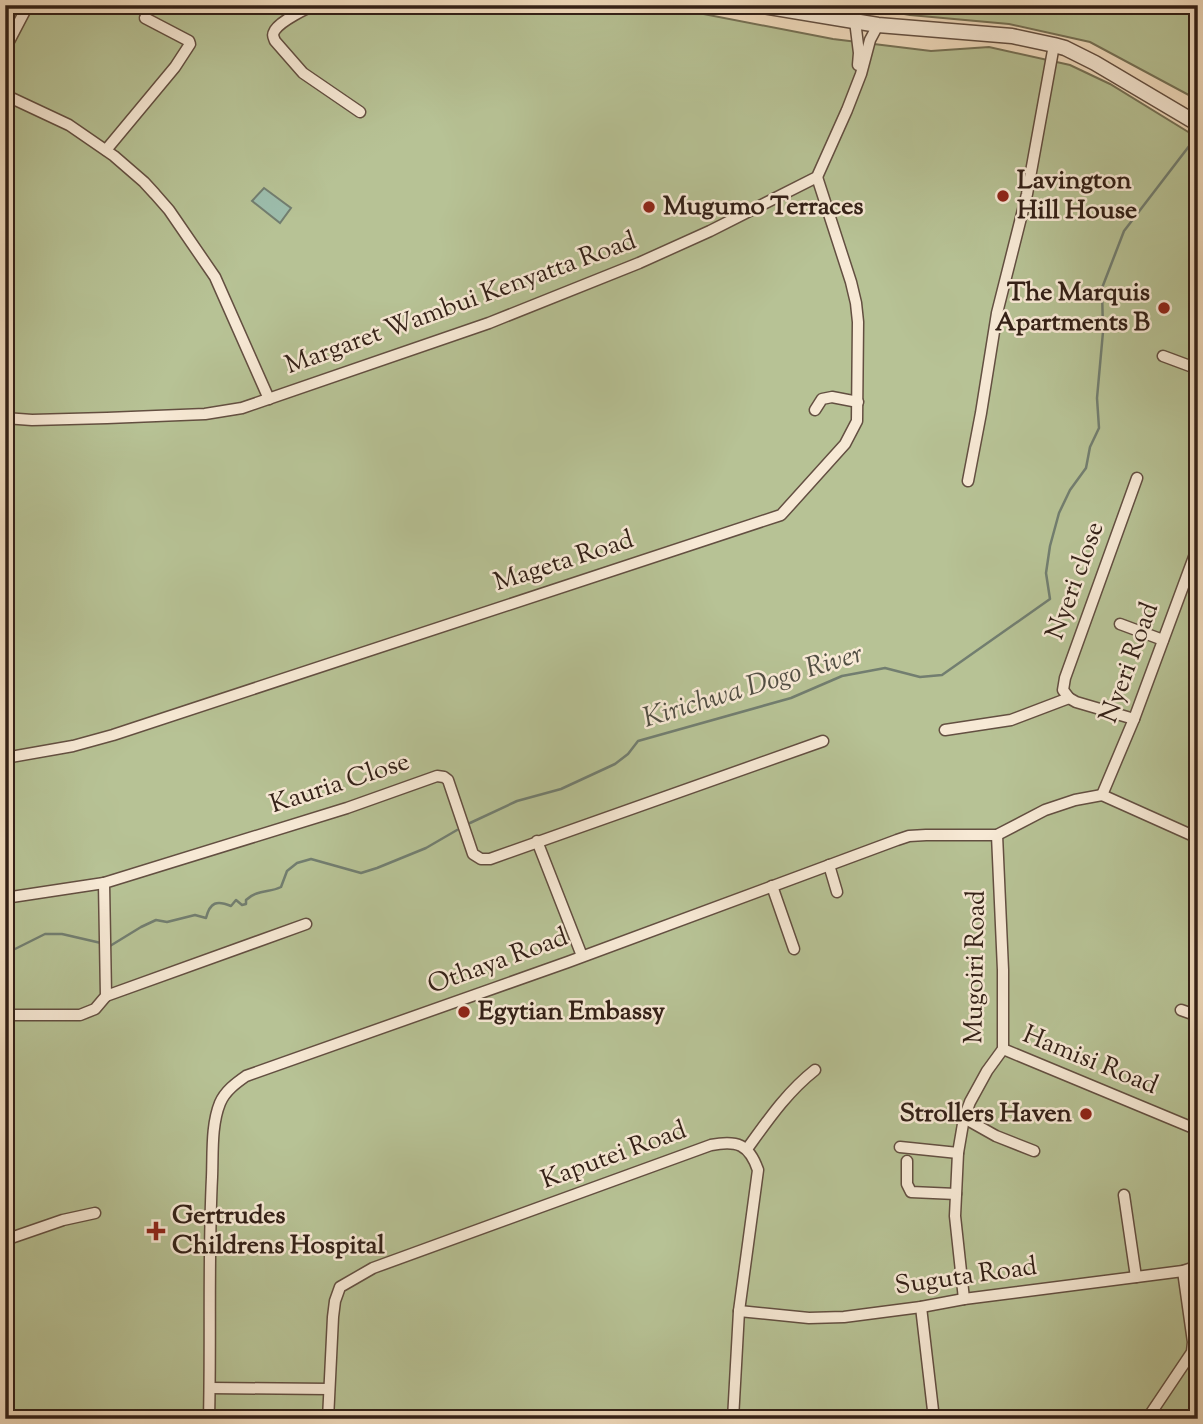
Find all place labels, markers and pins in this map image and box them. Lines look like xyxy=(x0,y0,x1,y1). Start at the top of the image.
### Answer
place label: Lavington Hill House xyxy=(1017,163,1137,230)
marker: Lavington Hill House xyxy=(995,188,1011,204)
place label: Mugumo Terraces xyxy=(663,189,863,226)
marker: Mugumo Terraces xyxy=(641,199,657,215)
place label: The Marquis Apartments B xyxy=(995,275,1151,342)
marker: The Marquis Apartments B xyxy=(1156,300,1172,316)
place label: Egytian Embassy xyxy=(478,994,665,1031)
marker: Egytian Embassy xyxy=(456,1004,472,1020)
place label: Strollers Haven xyxy=(899,1096,1073,1133)
marker: Strollers Haven xyxy=(1078,1106,1094,1122)
place label: Gertrudes Childrens Hospital xyxy=(172,1198,386,1265)
marker: Gertrudes Childrens Hospital xyxy=(146,1221,166,1241)

